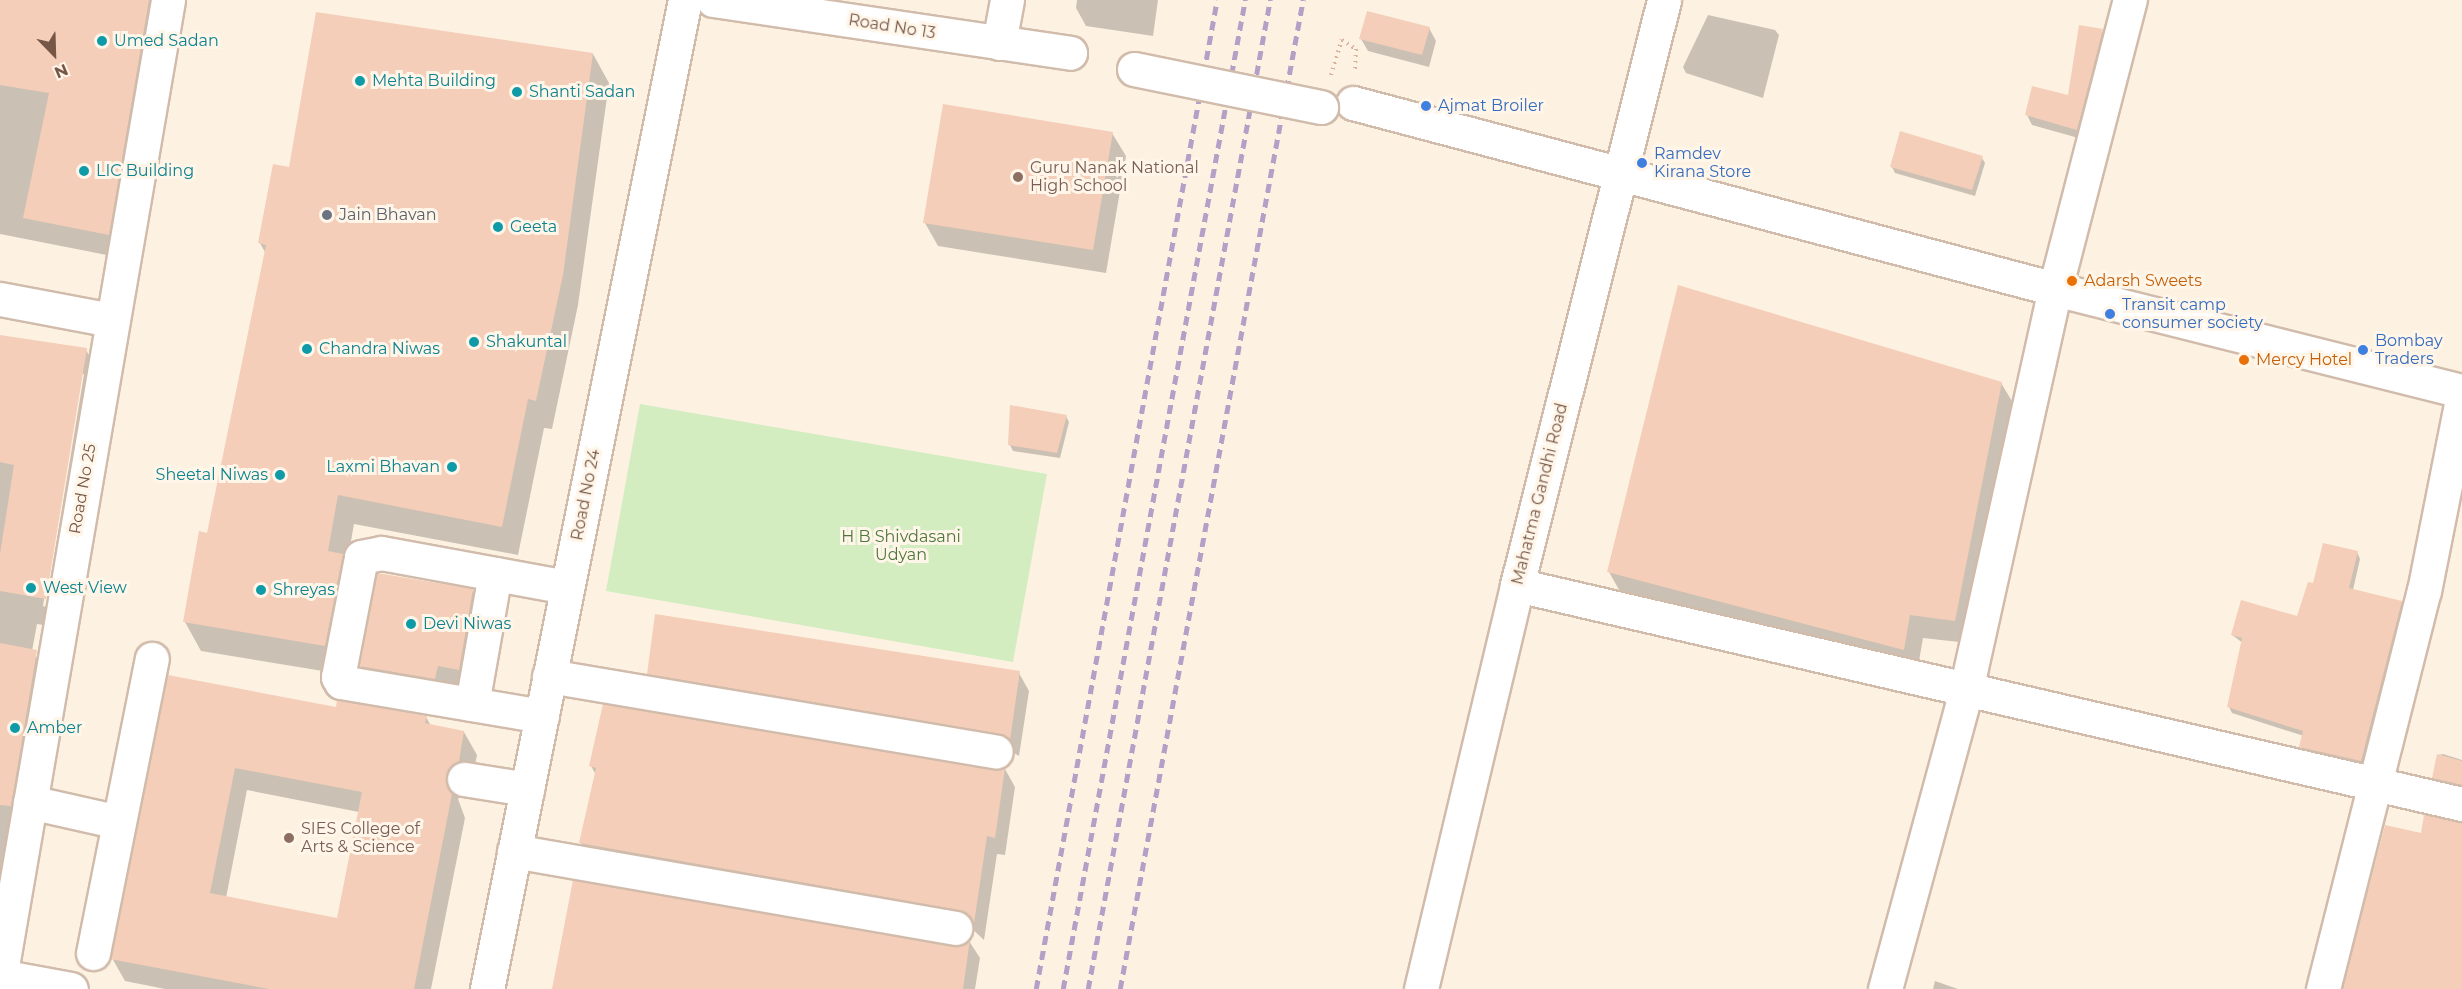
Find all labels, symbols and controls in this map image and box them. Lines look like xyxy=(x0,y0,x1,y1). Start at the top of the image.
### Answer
street label: Road No 13 xyxy=(847,11,937,43)
north arrow xyxy=(24,24,84,84)
place label: Umed Sadan xyxy=(114,31,219,51)
marker: Umed Sadan xyxy=(95,34,109,48)
text: N xyxy=(52,60,71,82)
place label: Mehta Building xyxy=(372,71,496,91)
marker: Mehta Building xyxy=(353,74,367,88)
place label: Shanti Sadan xyxy=(529,82,635,102)
marker: Shanti Sadan xyxy=(510,85,524,99)
place label: Ajmat Broiler xyxy=(1438,96,1544,116)
marker: Ajmat Broiler xyxy=(1419,99,1433,113)
place label: Ramdev Kirana Store xyxy=(1654,144,1751,182)
marker: Ramdev Kirana Store xyxy=(1635,156,1649,170)
place label: Guru Nanak National High School xyxy=(1030,158,1199,196)
place label: LIC Building xyxy=(96,161,194,181)
marker: LIC Building xyxy=(77,164,91,178)
marker: Guru Nanak National High School xyxy=(1011,170,1025,184)
place label: Jain Bhavan xyxy=(339,205,437,225)
marker: Jain Bhavan xyxy=(320,208,334,222)
place label: Geeta xyxy=(510,217,557,237)
marker: Geeta xyxy=(491,220,505,234)
place label: Adarsh Sweets xyxy=(2084,271,2202,291)
marker: Adarsh Sweets xyxy=(2065,274,2079,288)
place label: Transit camp consumer society xyxy=(2122,295,2263,333)
marker: Transit camp consumer society xyxy=(2103,307,2117,321)
place label: Bombay Traders xyxy=(2375,331,2443,369)
place label: Shakuntal xyxy=(486,332,567,352)
marker: Shakuntal xyxy=(467,335,481,349)
place label: Chandra Niwas xyxy=(319,339,440,359)
marker: Chandra Niwas xyxy=(300,342,314,356)
marker: Bombay Traders xyxy=(2356,343,2370,357)
place label: Mercy Hotel xyxy=(2256,350,2352,370)
marker: Mercy Hotel xyxy=(2237,353,2251,367)
street label: Mahatma Gandhi Road xyxy=(1508,401,1572,587)
street label: Road No 25 xyxy=(66,442,100,536)
street label: Road No 24 xyxy=(568,448,604,542)
place label: Laxmi Bhavan xyxy=(326,457,440,477)
marker: Laxmi Bhavan xyxy=(445,460,459,474)
place label: Sheetal Niwas xyxy=(156,465,268,485)
marker: Sheetal Niwas xyxy=(273,468,287,482)
park label: H B Shivdasani Udyan xyxy=(841,527,961,565)
place label: West View xyxy=(43,578,127,598)
place label: Shreyas xyxy=(273,580,335,600)
marker: West View xyxy=(24,581,38,595)
marker: Shreyas xyxy=(254,583,268,597)
place label: Devi Niwas xyxy=(423,614,511,634)
marker: Devi Niwas xyxy=(404,617,418,631)
place label: Amber xyxy=(27,718,82,738)
marker: Amber xyxy=(8,721,22,735)
place label: SIES College of Arts & Science xyxy=(301,819,420,857)
marker: SIES College of Arts & Science xyxy=(282,831,296,845)

